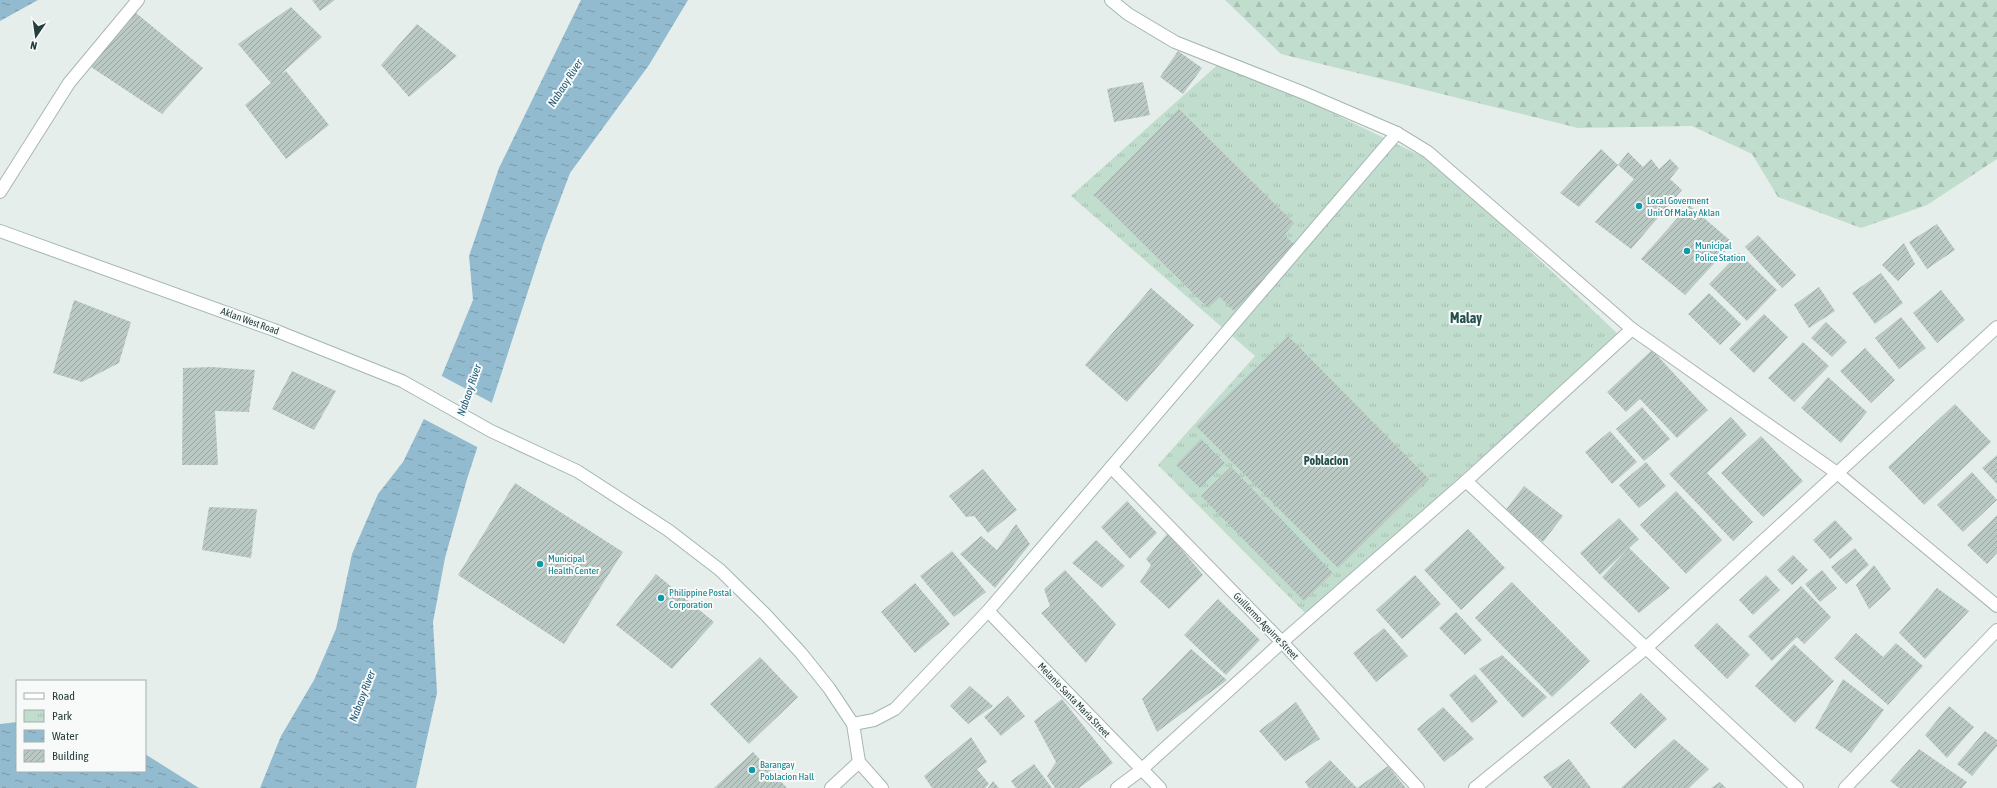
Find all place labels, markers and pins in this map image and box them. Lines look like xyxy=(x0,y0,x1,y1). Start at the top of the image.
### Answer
place label: Local Goverment Unit Of Malay Aklan xyxy=(1647,195,1720,218)
marker: Local Goverment Unit Of Malay Aklan xyxy=(1634,201,1644,211)
place label: Municipal Police Station xyxy=(1695,240,1746,263)
marker: Municipal Police Station xyxy=(1682,246,1692,256)
place label: Municipal Health Center xyxy=(548,553,600,576)
marker: Municipal Health Center xyxy=(535,559,545,569)
place label: Philippine Postal Corporation xyxy=(669,587,732,610)
marker: Philippine Postal Corporation xyxy=(656,593,666,603)
place label: Barangay Poblacion Hall xyxy=(760,759,815,782)
marker: Barangay Poblacion Hall xyxy=(747,765,757,775)

